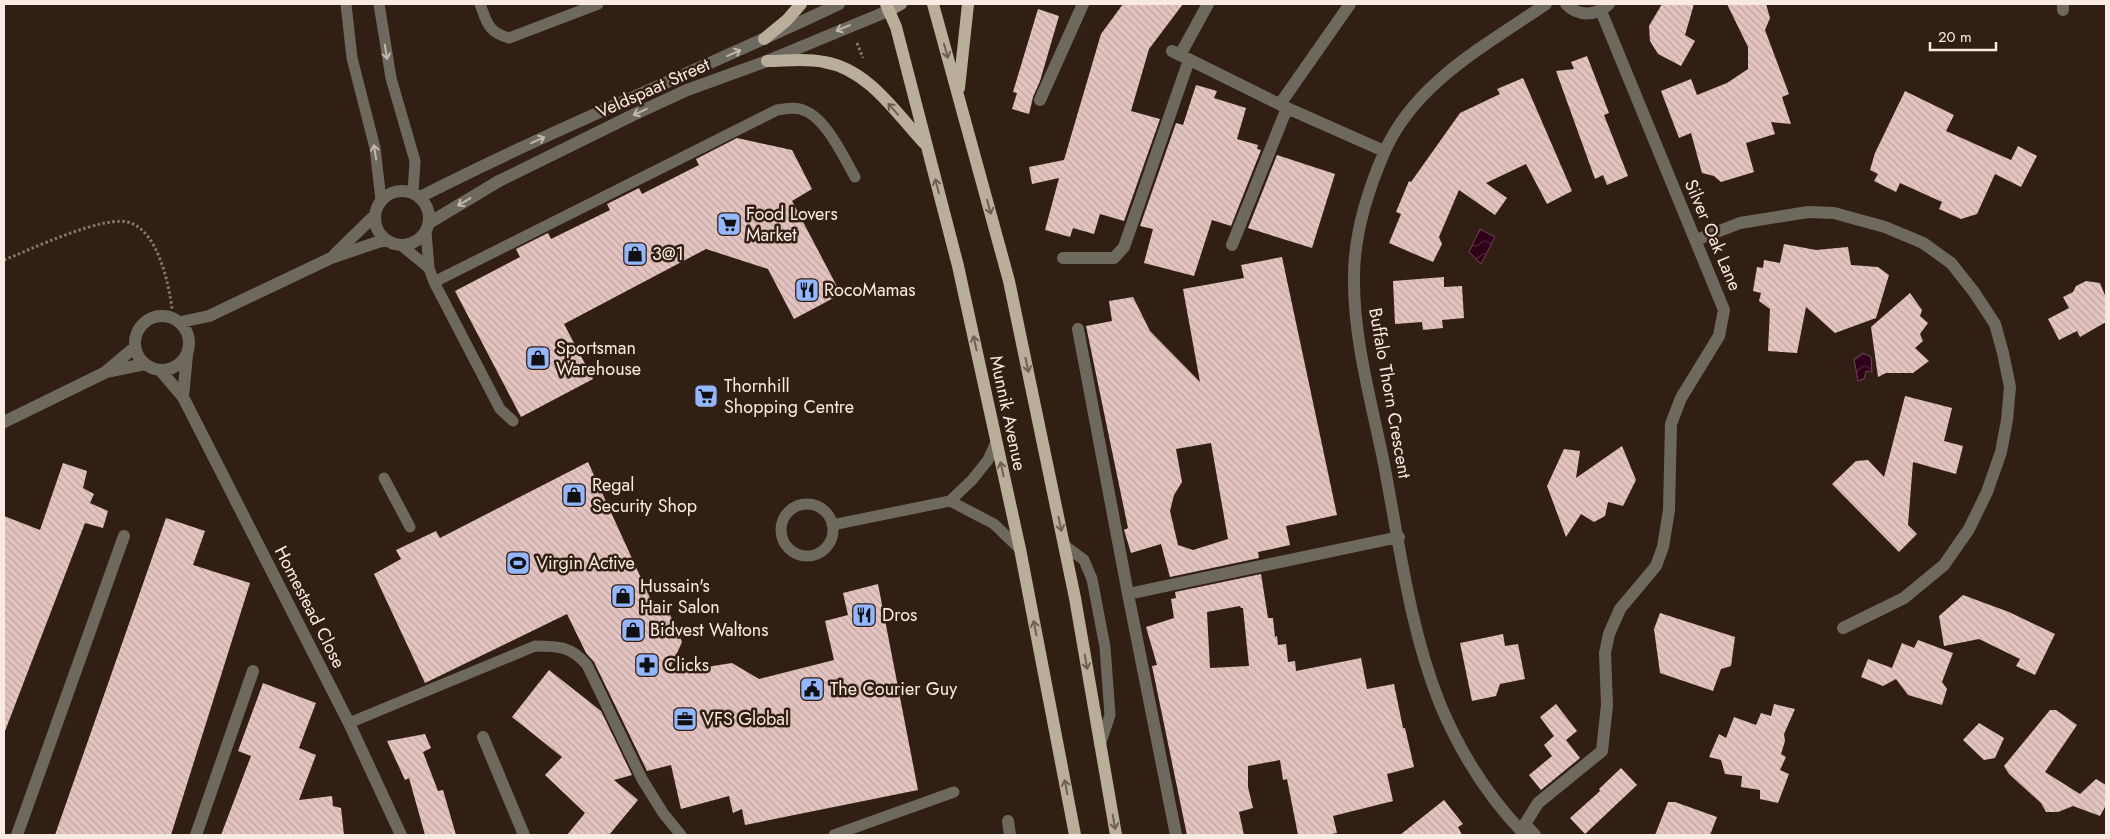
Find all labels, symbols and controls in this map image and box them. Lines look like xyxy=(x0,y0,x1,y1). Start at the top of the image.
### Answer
scale bar xyxy=(1930,20,1996,52)
one-way arrow xyxy=(836,24,851,34)
text: 20 m xyxy=(1938,26,1972,48)
one-way arrow xyxy=(942,42,951,58)
one-way arrow xyxy=(382,43,392,59)
one-way arrow xyxy=(726,47,741,57)
street label: Veldspaat Street xyxy=(592,51,714,125)
one-way arrow xyxy=(887,103,899,116)
one-way arrow xyxy=(633,107,648,117)
one-way arrow xyxy=(530,135,545,145)
one-way arrow xyxy=(370,144,380,160)
street label: Silver Oak Lane xyxy=(1678,175,1748,295)
one-way arrow xyxy=(931,178,941,194)
one-way arrow xyxy=(458,197,472,207)
one-way arrow xyxy=(985,199,994,215)
place label: Food Lovers Market xyxy=(746,201,838,248)
supermarket icon: Food Lovers Market xyxy=(716,211,742,237)
shop icon: 3@1 xyxy=(622,241,648,267)
place label: 3@1 xyxy=(652,241,684,267)
restaurant icon: RocoMamas xyxy=(794,277,820,303)
place label: RocoMamas xyxy=(824,277,916,303)
street label: Buffalo Thorn Crescent xyxy=(1362,306,1418,481)
place label: Sportsman Warehouse xyxy=(556,335,641,382)
one-way arrow xyxy=(970,336,979,352)
shop icon: Sportsman Warehouse xyxy=(525,345,551,371)
street label: Munnik Avenue xyxy=(983,353,1033,473)
one-way arrow xyxy=(1023,357,1032,373)
place label: Thornhill Shopping Centre xyxy=(724,373,854,420)
supermarket icon: Thornhill Shopping Centre xyxy=(693,383,719,409)
one-way arrow xyxy=(997,461,1006,477)
place label: Regal Security Shop xyxy=(592,472,697,519)
shop icon: Regal Security Shop xyxy=(561,482,587,508)
one-way arrow xyxy=(1056,516,1066,532)
street label: Homestead Close xyxy=(268,541,352,673)
sports icon: Virgin Active xyxy=(505,550,531,576)
place label: Virgin Active xyxy=(536,550,635,576)
place label: Hussain's Hair Salon xyxy=(640,573,720,620)
shop icon: Hussain's Hair Salon xyxy=(610,583,636,609)
restaurant icon: Dros xyxy=(851,602,877,628)
place label: Dros xyxy=(882,602,917,628)
shop icon: Bidvest Waltons xyxy=(620,617,646,643)
place label: Bidvest Waltons xyxy=(650,617,769,643)
one-way arrow xyxy=(1030,620,1039,636)
pharmacy icon: Clicks xyxy=(634,652,660,678)
place label: Clicks xyxy=(664,652,709,678)
one-way arrow xyxy=(1081,653,1091,669)
public building icon: The Courier Guy xyxy=(799,676,825,702)
place label: The Courier Guy xyxy=(830,676,957,702)
office icon: VFS Global xyxy=(672,706,698,732)
place label: VFS Global xyxy=(702,706,789,732)
one-way arrow xyxy=(1060,780,1070,796)
one-way arrow xyxy=(1109,813,1119,829)

